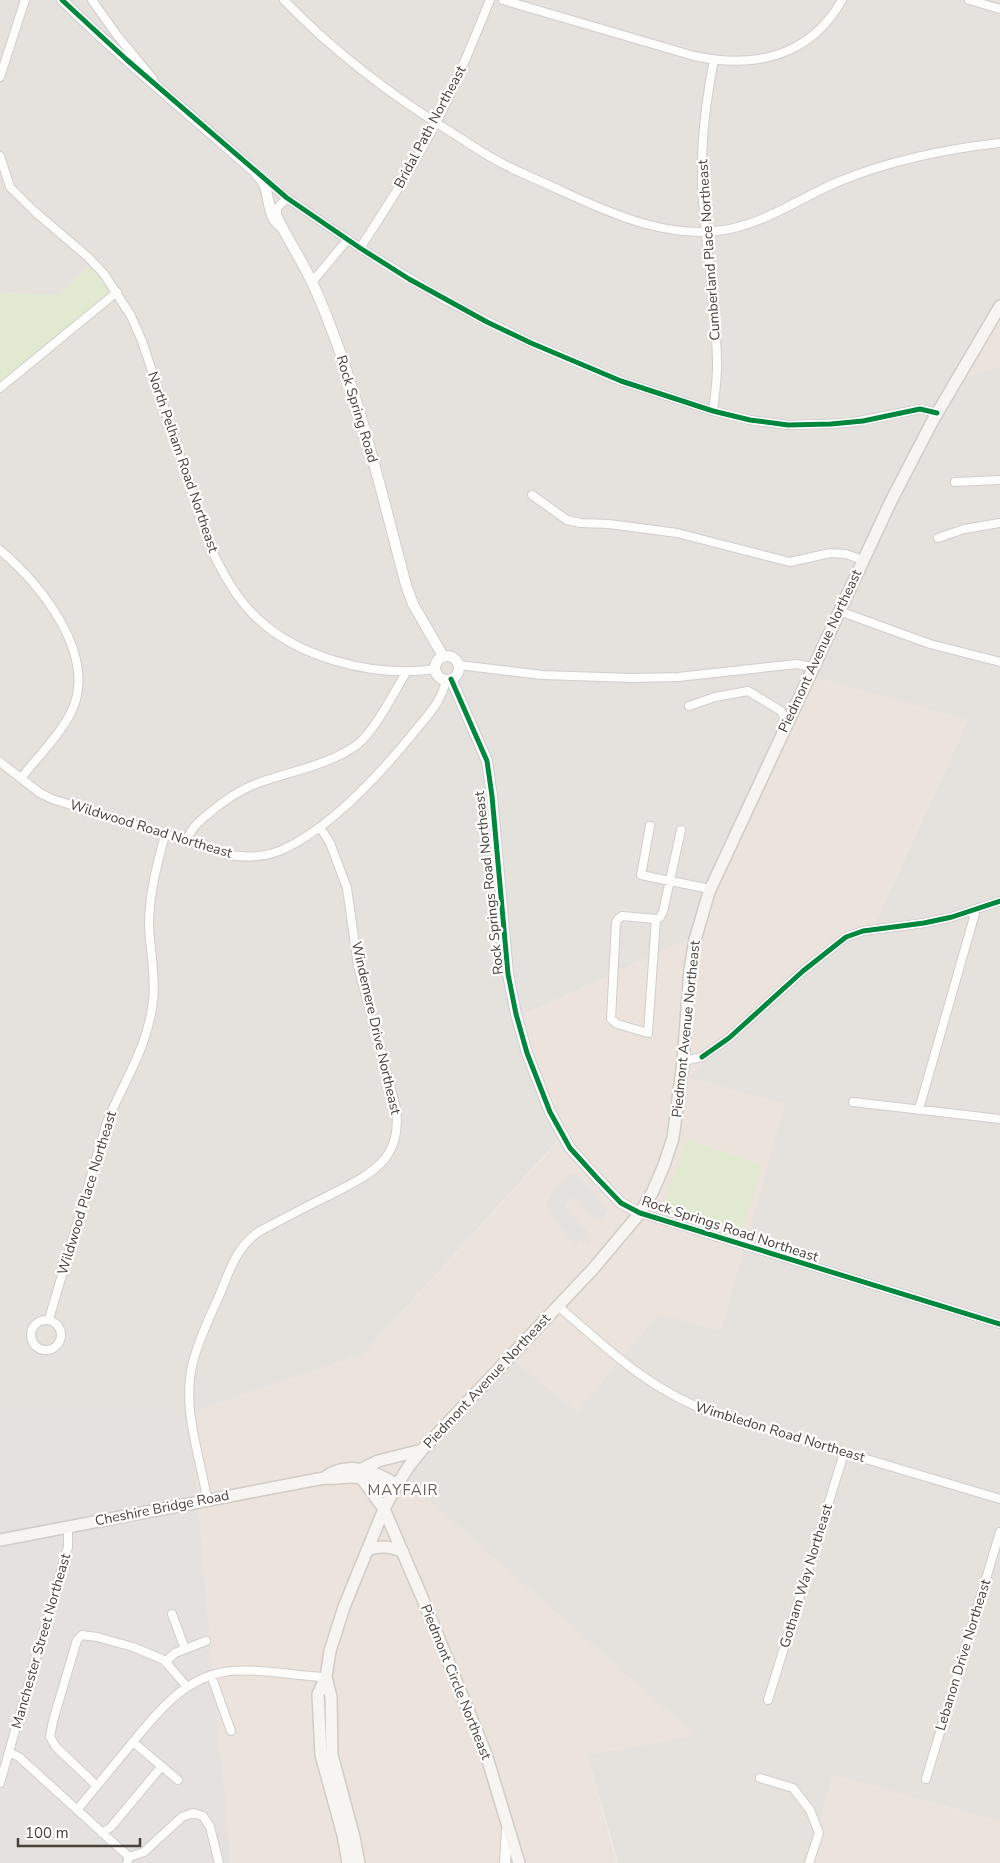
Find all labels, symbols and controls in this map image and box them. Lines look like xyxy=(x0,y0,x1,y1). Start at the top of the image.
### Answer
street label: Bridal Path Northeast xyxy=(390,62,470,192)
street label: Cumberland Place Northeast xyxy=(693,159,725,341)
street label: Rock Spring Road xyxy=(332,353,382,465)
street label: North Pelham Road Northeast xyxy=(143,369,223,555)
street label: Piedmont Avenue Northeast xyxy=(774,566,866,736)
street label: Rock Springs Road Northeast xyxy=(470,790,508,976)
street label: Wildwood Road Northeast xyxy=(67,795,235,863)
street label: Piedmont Avenue Northeast xyxy=(667,939,705,1119)
street label: Windemere Drive Northeast xyxy=(347,940,405,1117)
street label: Wildwood Place Northeast xyxy=(53,1109,121,1277)
street label: Rock Springs Road Northeast xyxy=(639,1191,821,1267)
street label: Piedmont Avenue Northeast xyxy=(419,1309,555,1453)
street label: Wimbledon Road Northeast xyxy=(693,1397,867,1467)
district label: MAYFAIR xyxy=(367,1480,439,1500)
street label: Cheshire Bridge Road xyxy=(93,1486,231,1530)
street label: Gotham Way Northeast xyxy=(775,1502,837,1650)
street label: Manchester Street Northeast xyxy=(7,1551,75,1731)
street label: Lebanon Drive Northeast xyxy=(931,1577,995,1733)
street label: Piedmont Circle Northeast xyxy=(416,1602,496,1763)
scale bar xyxy=(18,1816,140,1848)
text: 100 m xyxy=(25,1823,69,1843)

